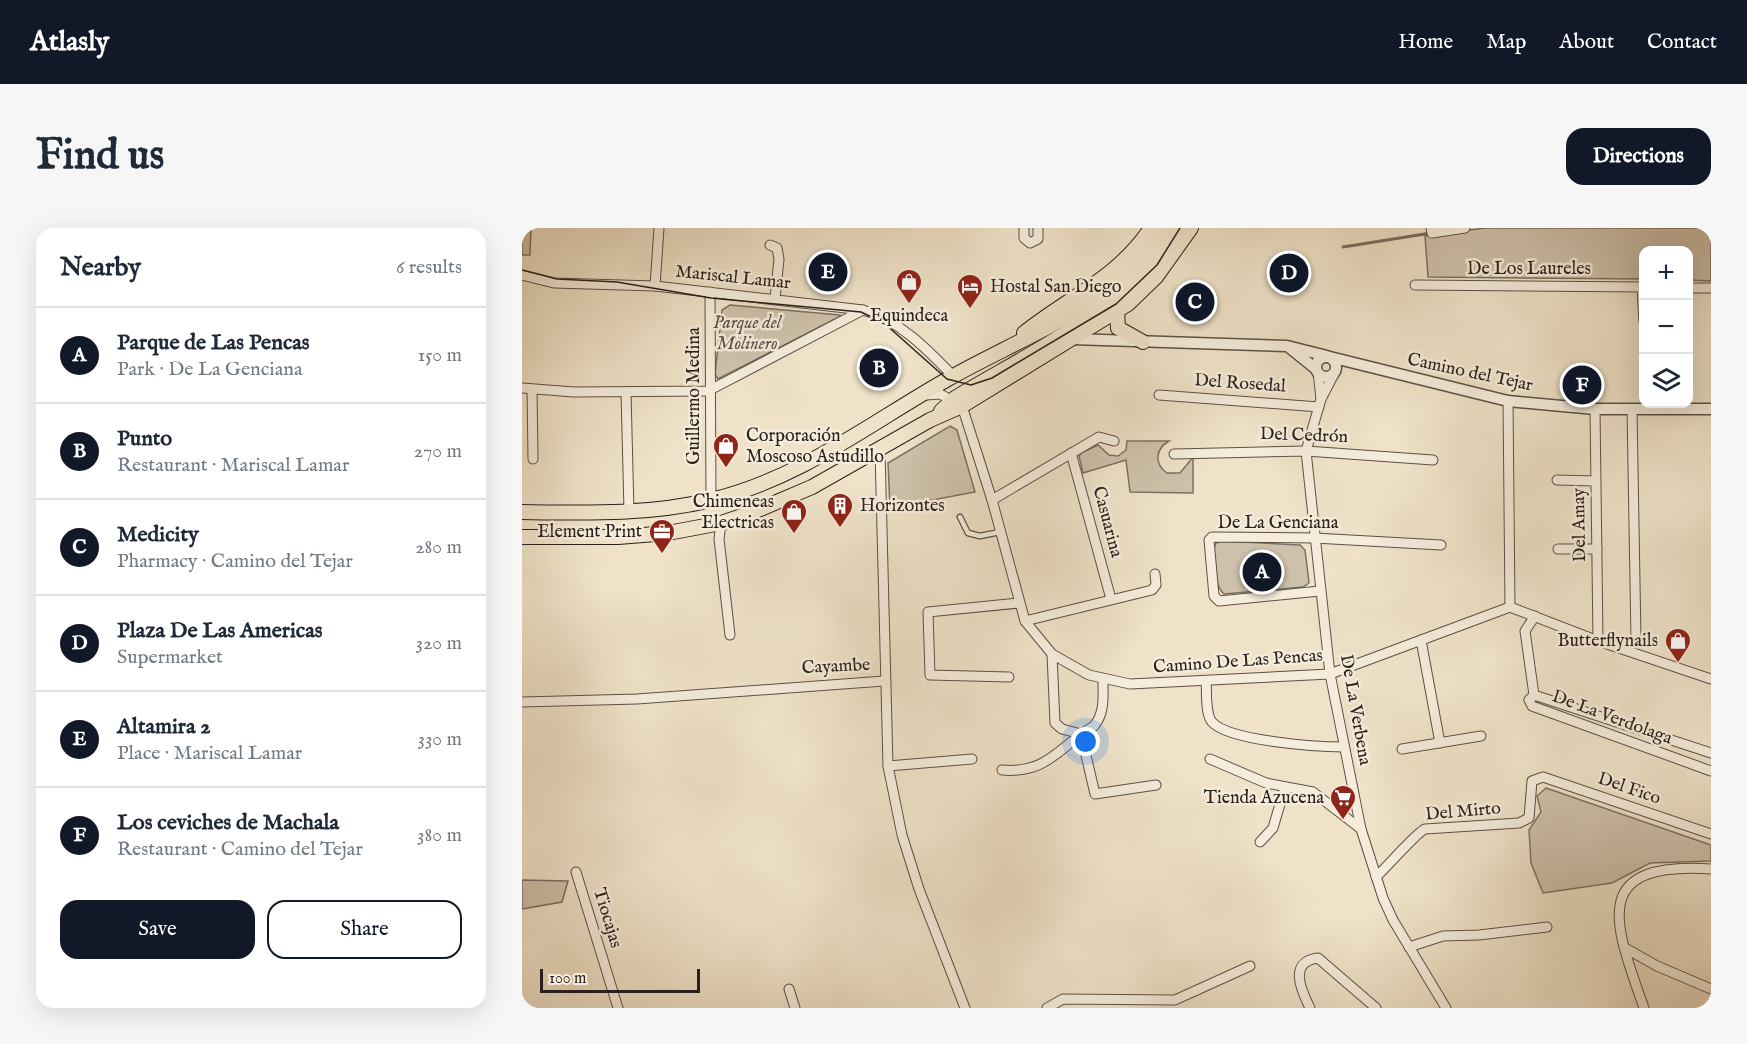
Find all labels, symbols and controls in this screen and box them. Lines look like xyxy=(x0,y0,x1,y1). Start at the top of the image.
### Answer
text: Atlasly xyxy=(30,25,109,60)
text: Home xyxy=(1398,29,1453,56)
text: Map xyxy=(1486,29,1526,56)
text: About xyxy=(1559,29,1614,56)
text: Contact xyxy=(1647,29,1717,56)
button: Directions xyxy=(1566,128,1711,185)
text: Find us xyxy=(36,130,164,183)
map controls xyxy=(1639,246,1693,408)
button: + xyxy=(1639,246,1693,300)
pin: E xyxy=(808,250,848,294)
pin: D xyxy=(1270,250,1308,296)
text: Nearby xyxy=(60,251,141,284)
text: 6 results xyxy=(396,255,462,280)
street label: De Los Laureles xyxy=(1467,258,1591,281)
street label: Mariscal Lamar xyxy=(674,261,792,296)
shop icon: Equindeca xyxy=(894,267,924,305)
hotel icon: Hostal San Diego xyxy=(955,272,985,310)
place label: Hostal San Diego xyxy=(990,276,1122,299)
pin: C xyxy=(1176,280,1214,325)
button: − xyxy=(1639,300,1693,354)
place label: Equindeca xyxy=(870,305,948,328)
park label: Parque del Molinero xyxy=(713,312,783,356)
street label: Guillermo Medina xyxy=(683,327,706,465)
text: Parque de Las Pencas xyxy=(117,329,310,357)
text: A xyxy=(73,343,86,368)
text: 150 m xyxy=(418,343,462,368)
pin: B xyxy=(860,346,898,390)
street label: Camino del Tejar xyxy=(1405,348,1535,398)
button: layers xyxy=(1639,354,1693,408)
text: Park · De La Genciana xyxy=(117,357,303,382)
pin: F xyxy=(1562,362,1602,408)
street label: Del Rosedal xyxy=(1193,369,1287,399)
street label: Del Cedrón xyxy=(1260,423,1349,449)
text: Punto xyxy=(117,425,172,453)
place label: Corporación Moscoso Astudillo xyxy=(746,425,884,469)
shop icon: Corporación Moscoso Astudillo xyxy=(711,431,741,469)
text: B xyxy=(73,439,86,464)
text: 270 m xyxy=(414,439,462,464)
text: Restaurant · Mariscal Lamar xyxy=(117,453,349,478)
street label: Casuarina xyxy=(1086,484,1128,560)
street label: Del Amay xyxy=(1568,488,1592,562)
place label: Chimeneas Electricas xyxy=(693,491,774,535)
building icon: Horizontes xyxy=(825,491,855,529)
place label: Horizontes xyxy=(860,495,945,518)
shop icon: Chimeneas Electricas xyxy=(779,497,809,535)
street label: De La Genciana xyxy=(1218,512,1339,535)
office icon: Element Print xyxy=(647,517,677,555)
text: Medicity xyxy=(117,521,199,549)
place label: Element Print xyxy=(537,521,642,544)
text: C xyxy=(72,535,87,560)
text: 280 m xyxy=(415,535,462,560)
text: Pharmacy · Camino del Tejar xyxy=(117,549,353,574)
pin: A xyxy=(1242,550,1282,594)
text: Plaza De Las Americas xyxy=(117,617,322,645)
shop icon: Butterflynails xyxy=(1663,626,1693,664)
place label: Butterflynails xyxy=(1558,630,1658,653)
text: D xyxy=(71,631,88,656)
text: 320 m xyxy=(416,631,462,656)
text: Supermarket xyxy=(117,645,223,670)
street label: Camino De Las Pencas xyxy=(1152,645,1324,679)
street label: De La Verbena xyxy=(1334,653,1376,767)
street label: Cayambe xyxy=(801,654,871,680)
street label: De La Verdolaga xyxy=(1549,686,1676,750)
text: Altamira 2 xyxy=(117,713,211,741)
text: E xyxy=(73,727,86,752)
text: 330 m xyxy=(417,727,462,752)
your location xyxy=(1071,727,1100,756)
text: Place · Mariscal Lamar xyxy=(117,741,302,766)
street label: Del Fico xyxy=(1594,768,1664,811)
supermarket icon: Tienda Azucena xyxy=(1328,783,1358,821)
place label: Tienda Azucena xyxy=(1204,787,1324,810)
street label: Del Mirto xyxy=(1424,797,1502,827)
text: Los ceviches de Machala xyxy=(117,809,339,837)
text: F xyxy=(73,823,86,848)
text: 380 m xyxy=(417,823,462,848)
text: Restaurant · Camino del Tejar xyxy=(117,837,363,862)
street label: Tiocajas xyxy=(587,885,627,951)
button: Save xyxy=(60,900,255,959)
button: Share xyxy=(267,900,462,959)
scale bar xyxy=(540,966,700,994)
text: 100 m xyxy=(549,969,586,989)

